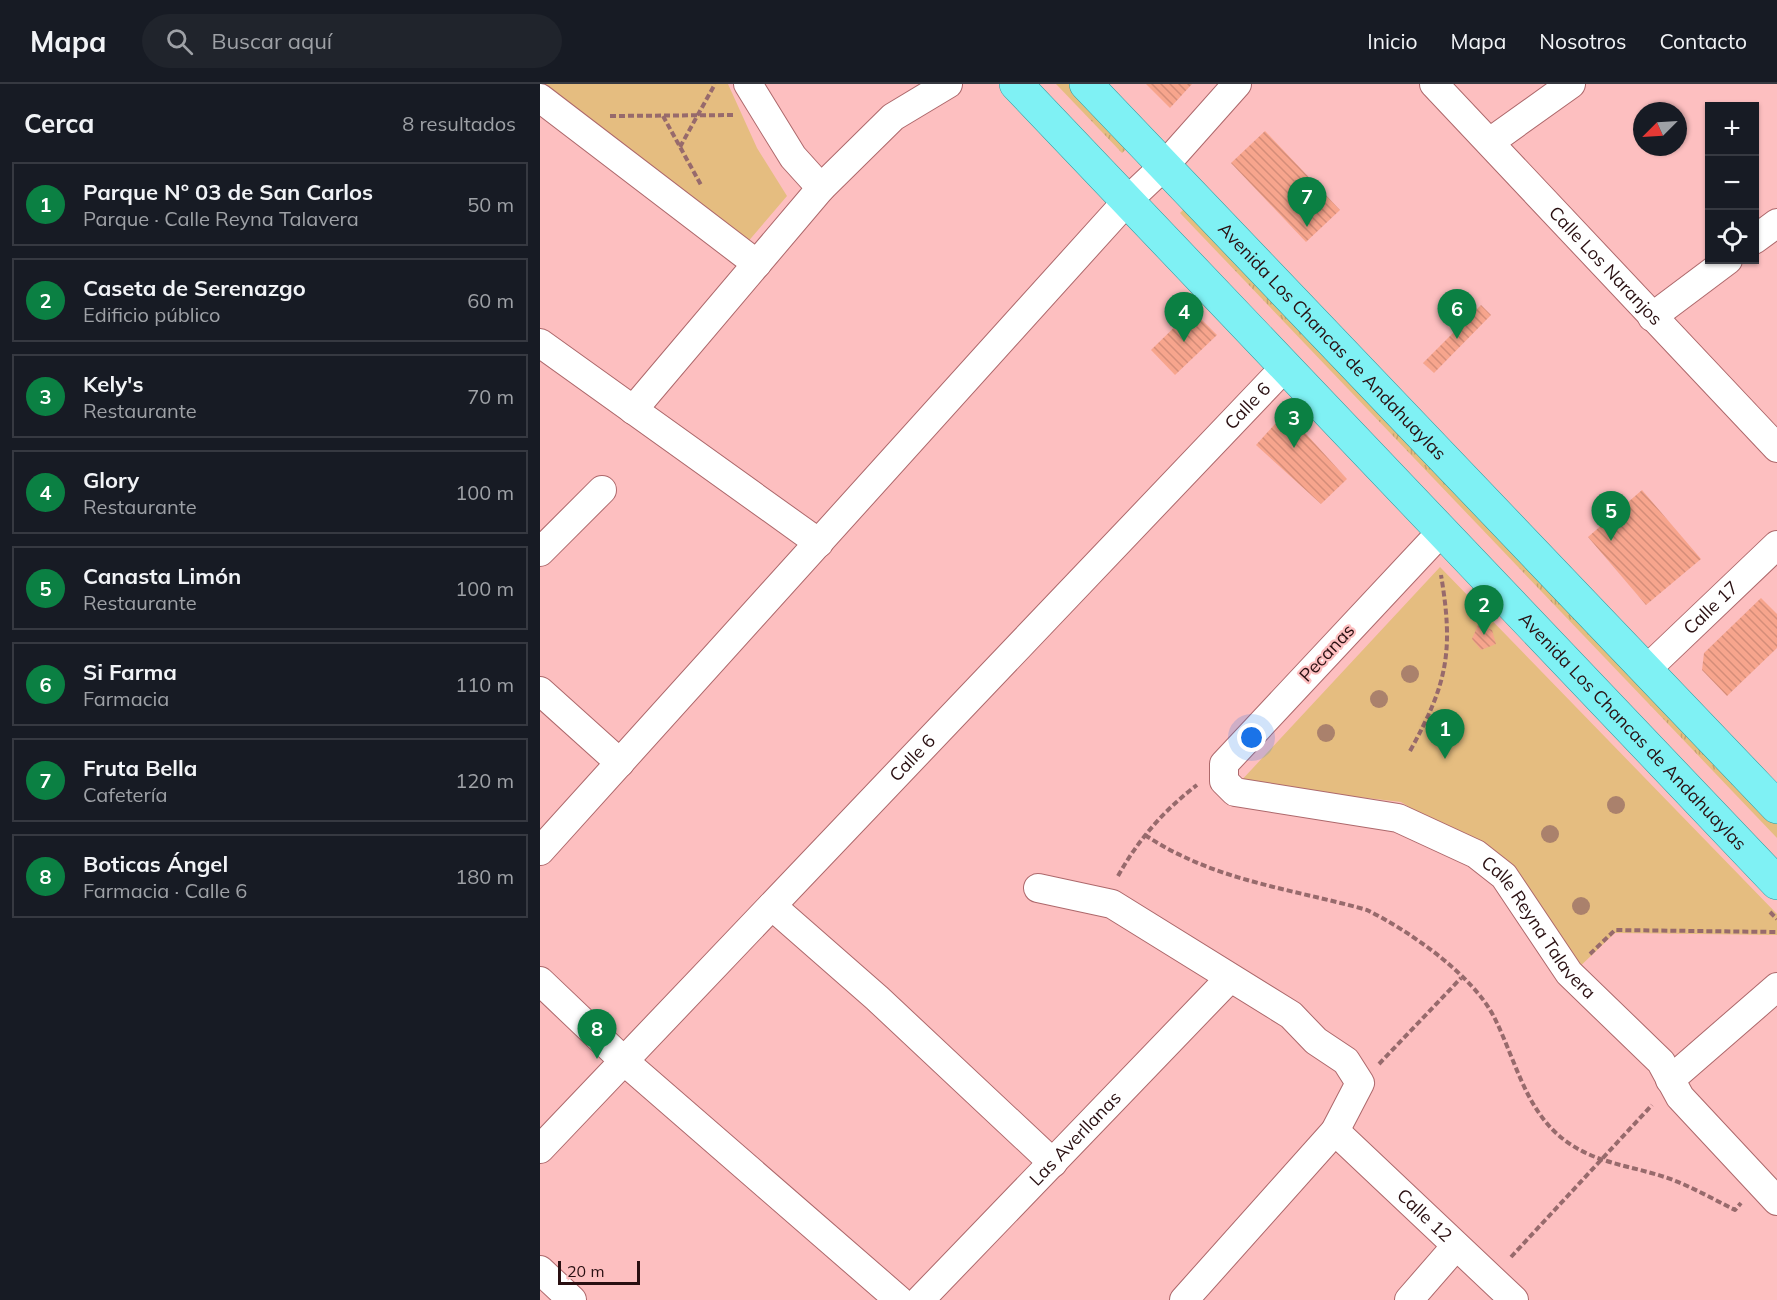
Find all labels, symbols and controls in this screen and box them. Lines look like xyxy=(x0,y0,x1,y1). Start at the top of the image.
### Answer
search box xyxy=(142,14,562,68)
text: Mapa xyxy=(30,24,106,59)
icon: search xyxy=(163,25,196,58)
text: Buscar aquí xyxy=(211,27,332,55)
text: Inicio xyxy=(1367,28,1417,54)
text: Mapa xyxy=(1450,28,1506,54)
text: Nosotros xyxy=(1539,28,1626,54)
text: Contacto xyxy=(1659,28,1747,54)
north arrow xyxy=(1633,102,1687,156)
map controls xyxy=(1705,102,1759,264)
button: + xyxy=(1705,102,1759,156)
text: Cerca xyxy=(24,107,94,140)
text: 8 resultados xyxy=(402,111,516,136)
button: − xyxy=(1705,156,1759,210)
text: Parque N° 03 de San Carlos xyxy=(83,178,373,206)
pin: 7 xyxy=(1288,178,1326,227)
text: 1 xyxy=(40,192,52,217)
text: 50 m xyxy=(467,192,514,217)
street label: Calle Los Naranjos xyxy=(1544,201,1667,330)
text: Parque · Calle Reyna Talavera xyxy=(83,206,359,231)
button: locate xyxy=(1705,210,1759,264)
street label: Avenida Los Chancas de Andahuaylas xyxy=(1213,217,1451,465)
text: Caseta de Serenazgo xyxy=(83,274,306,302)
text: 2 xyxy=(40,288,52,313)
text: 60 m xyxy=(467,288,514,313)
pin: 6 xyxy=(1438,290,1476,339)
pin: 4 xyxy=(1164,292,1204,342)
text: Edificio público xyxy=(83,302,220,327)
text: Kely's xyxy=(83,370,143,398)
street label: Calle 6 xyxy=(1219,377,1275,434)
text: 3 xyxy=(40,384,52,409)
text: 70 m xyxy=(467,384,514,409)
text: Restaurante xyxy=(83,398,197,423)
pin: 3 xyxy=(1274,398,1314,448)
text: Glory xyxy=(83,466,139,494)
text: 4 xyxy=(40,480,52,505)
text: 100 m xyxy=(455,480,514,505)
pin: 5 xyxy=(1592,492,1630,541)
text: Restaurante xyxy=(83,494,197,519)
text: Canasta Limón xyxy=(83,562,241,590)
text: 5 xyxy=(40,576,52,601)
text: 100 m xyxy=(455,576,514,601)
street label: Calle 17 xyxy=(1678,576,1743,639)
pin: 2 xyxy=(1464,586,1504,635)
text: Restaurante xyxy=(83,590,197,615)
street label: Avenida Los Chancas de Andahuaylas xyxy=(1514,607,1752,855)
street label: Pecanas xyxy=(1294,619,1359,686)
text: Si Farma xyxy=(83,658,177,686)
text: 6 xyxy=(40,672,52,697)
text: 110 m xyxy=(455,672,514,697)
text: Farmacia xyxy=(83,686,169,711)
pin: 1 xyxy=(1426,710,1464,759)
your location xyxy=(1237,723,1266,752)
street label: Calle 6 xyxy=(884,729,940,786)
text: Fruta Bella xyxy=(83,754,198,782)
text: 7 xyxy=(40,768,52,793)
text: 120 m xyxy=(455,768,514,793)
text: Cafetería xyxy=(83,782,168,807)
text: Boticas Ángel xyxy=(83,850,228,878)
street label: Calle Reyna Talavera xyxy=(1477,851,1601,1004)
text: 8 xyxy=(40,864,52,889)
text: 180 m xyxy=(455,864,514,889)
text: Farmacia · Calle 6 xyxy=(83,878,247,903)
pin: 8 xyxy=(578,1010,616,1059)
street label: Las Averllanas xyxy=(1024,1086,1126,1190)
street label: Calle 12 xyxy=(1392,1184,1457,1247)
scale bar xyxy=(558,1258,640,1286)
text: 20 m xyxy=(567,1261,604,1281)

